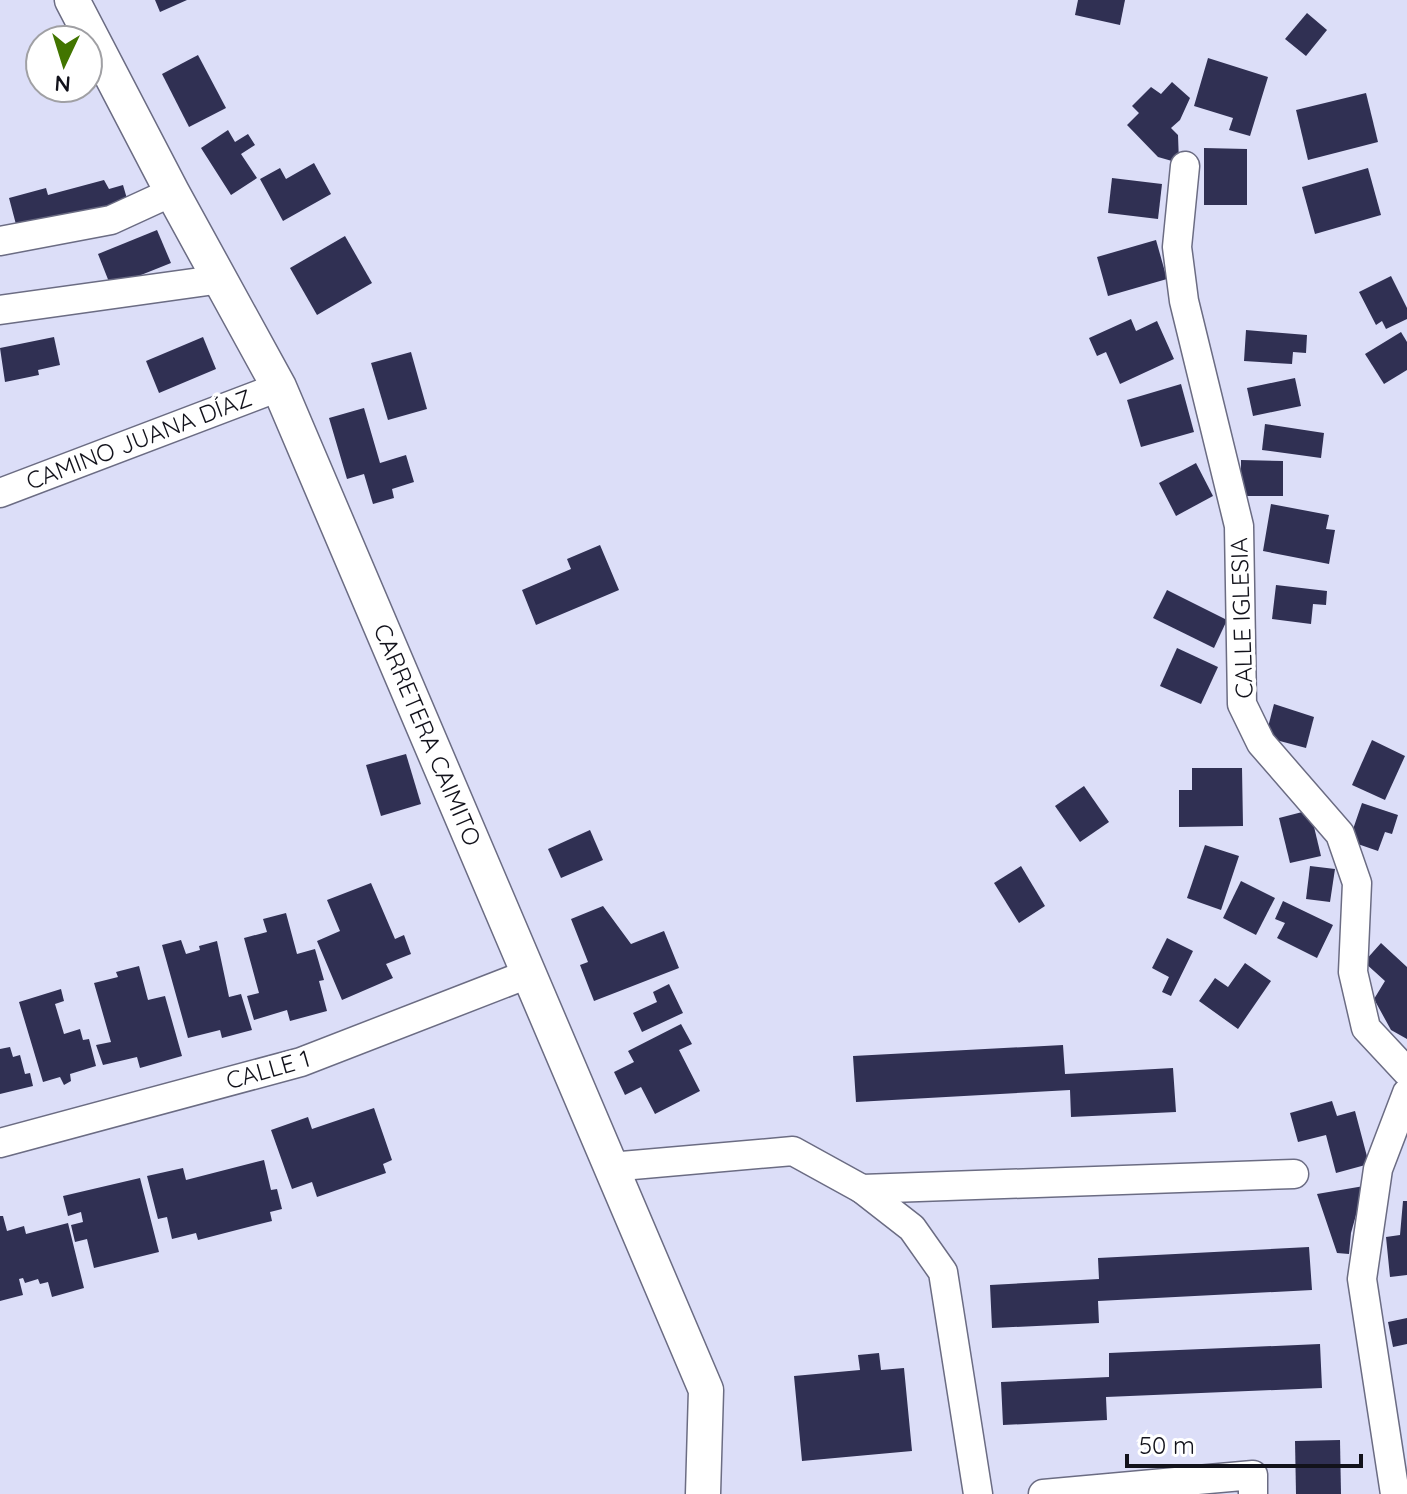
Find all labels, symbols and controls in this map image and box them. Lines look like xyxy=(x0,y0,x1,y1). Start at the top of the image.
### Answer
north arrow xyxy=(24,24,104,104)
text: N xyxy=(54,69,72,98)
street label: CAMINO JUANA DÍAZ xyxy=(22,382,256,496)
street label: CALLE IGLESIA xyxy=(1223,537,1259,699)
street label: CARRETERA CAIMITO xyxy=(367,619,488,850)
street label: CALLE 1 xyxy=(222,1043,313,1095)
scale bar xyxy=(1127,1418,1361,1468)
text: 50 m xyxy=(1139,1430,1195,1460)

